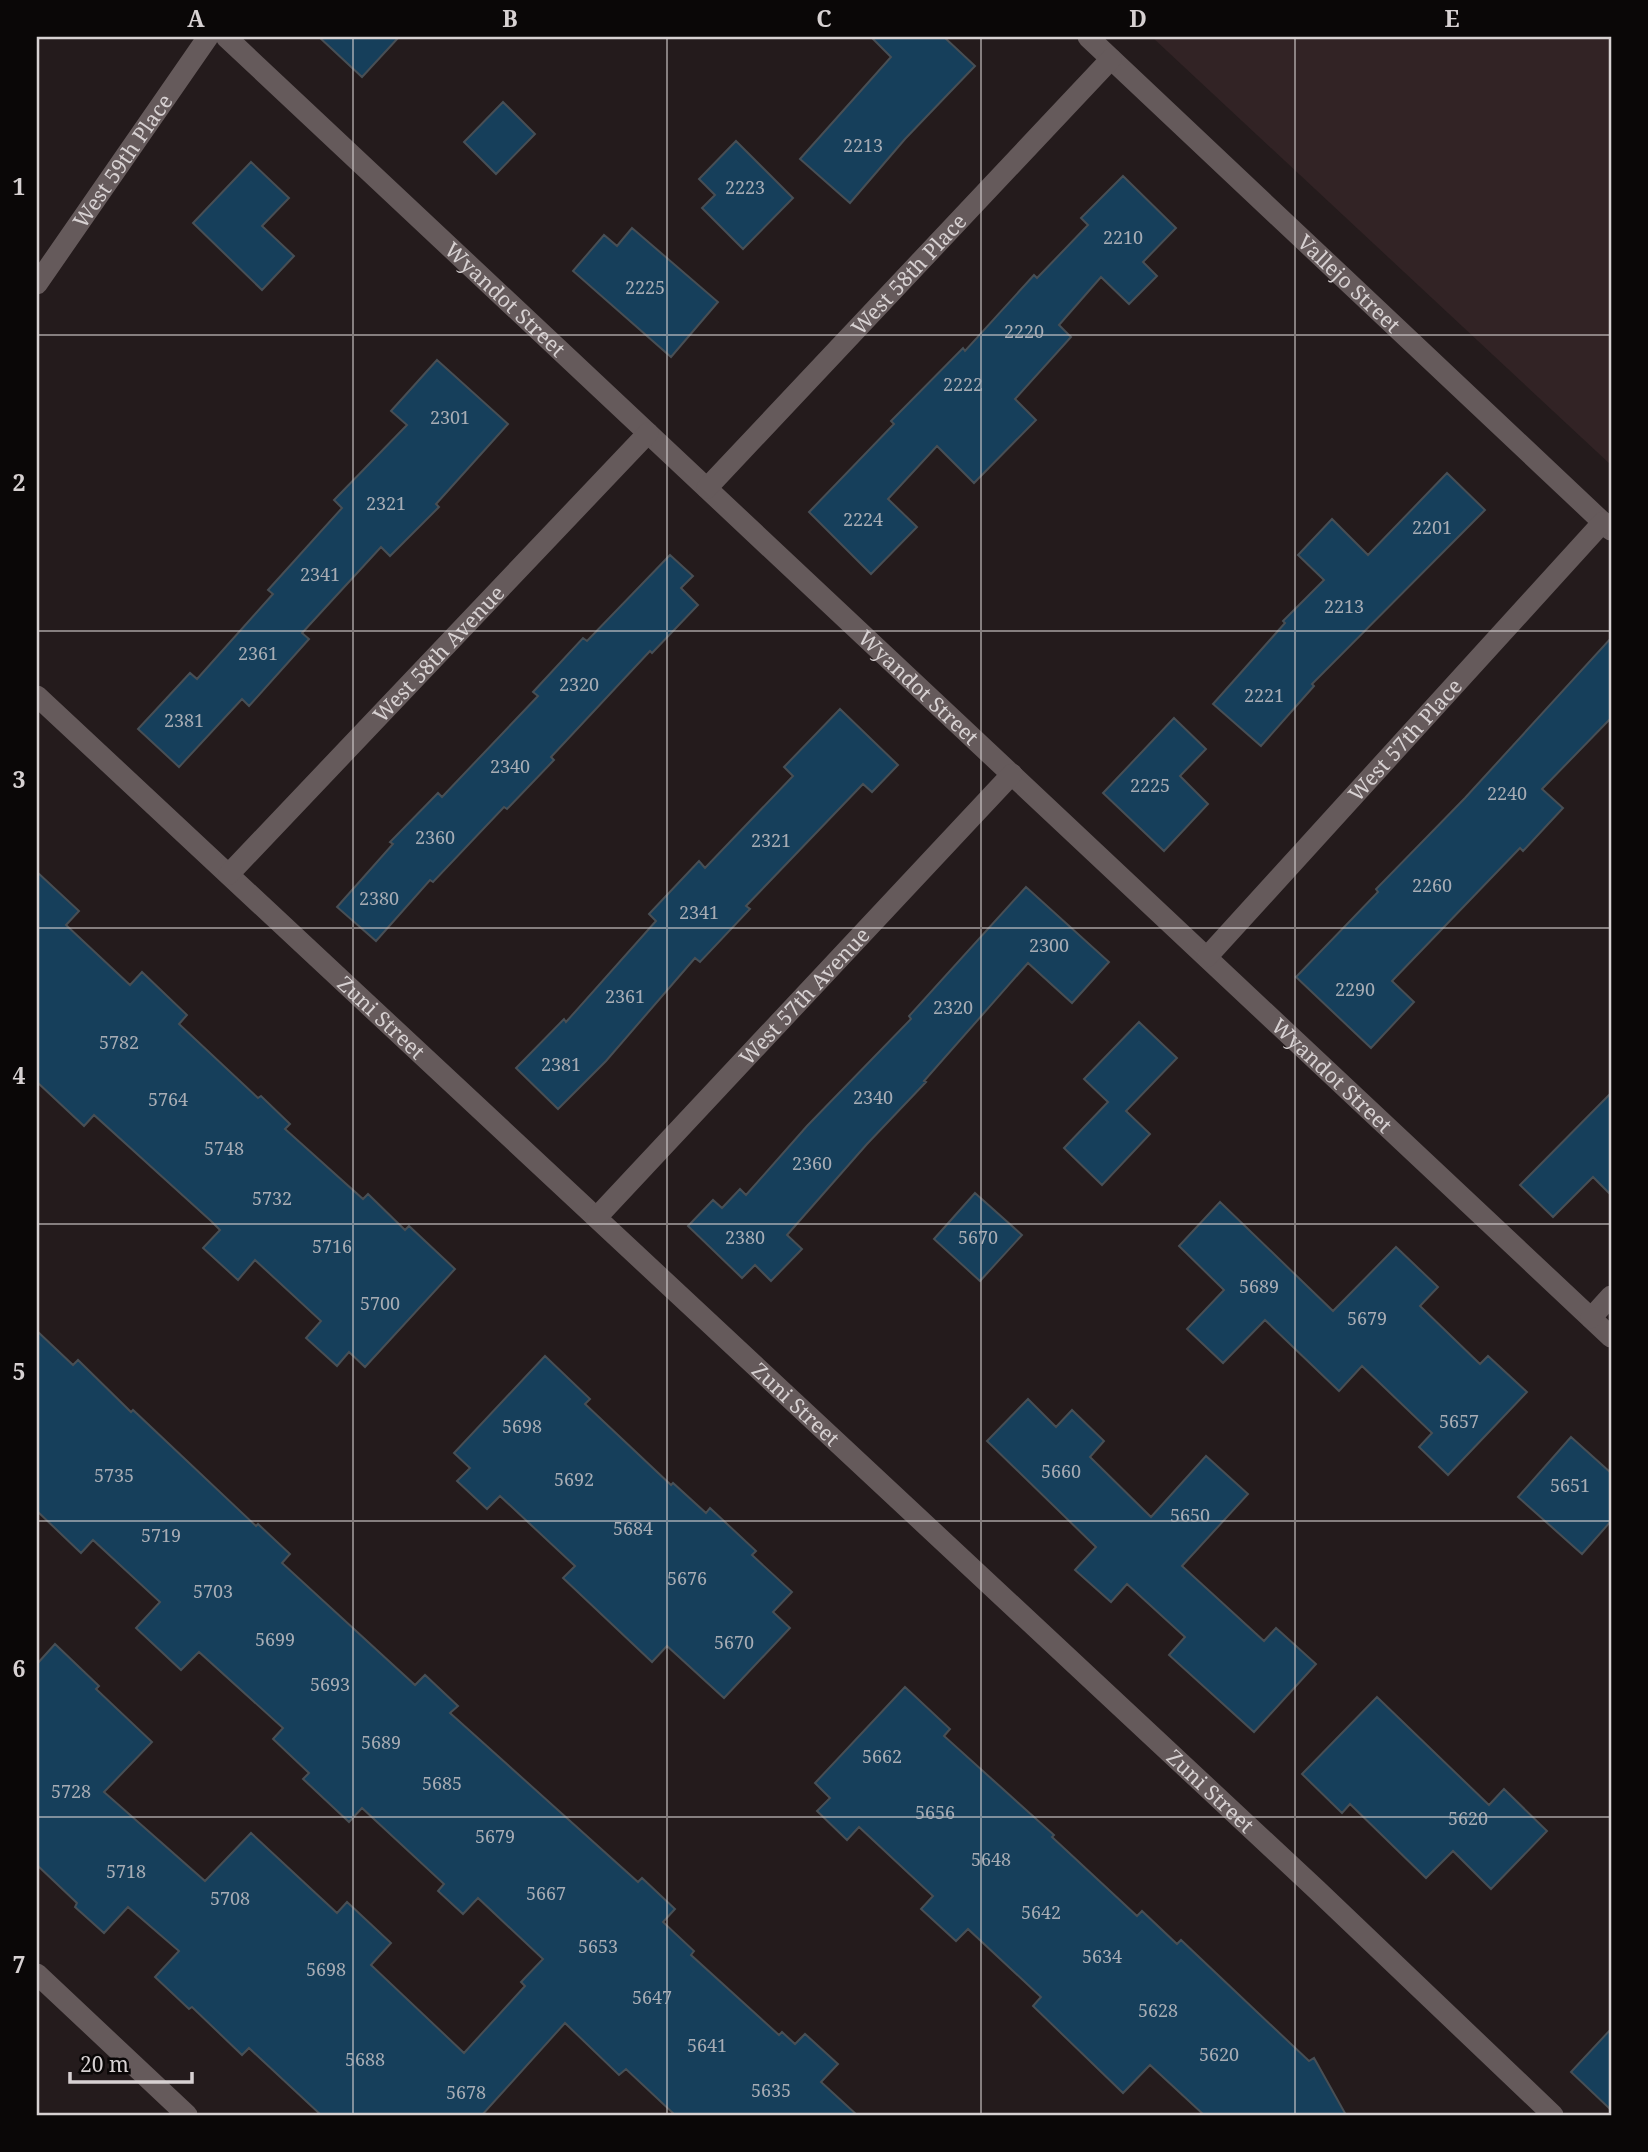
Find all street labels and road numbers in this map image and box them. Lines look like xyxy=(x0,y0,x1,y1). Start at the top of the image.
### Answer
street label: West 59th Place xyxy=(66,88,178,233)
street label: West 58th Place xyxy=(845,207,972,341)
street label: Vallejo Street xyxy=(1292,228,1407,339)
street label: Wyandot Street xyxy=(439,236,572,363)
street label: West 58th Avenue xyxy=(367,579,510,728)
street label: Wyandot Street xyxy=(852,624,985,751)
street label: West 57th Place xyxy=(1342,672,1468,807)
street label: West 57th Avenue xyxy=(733,921,876,1071)
street label: Zuni Street xyxy=(332,969,431,1065)
street label: Wyandot Street xyxy=(1266,1012,1398,1139)
street label: Zuni Street xyxy=(746,1356,846,1452)
street label: Zuni Street xyxy=(1161,1743,1260,1839)

